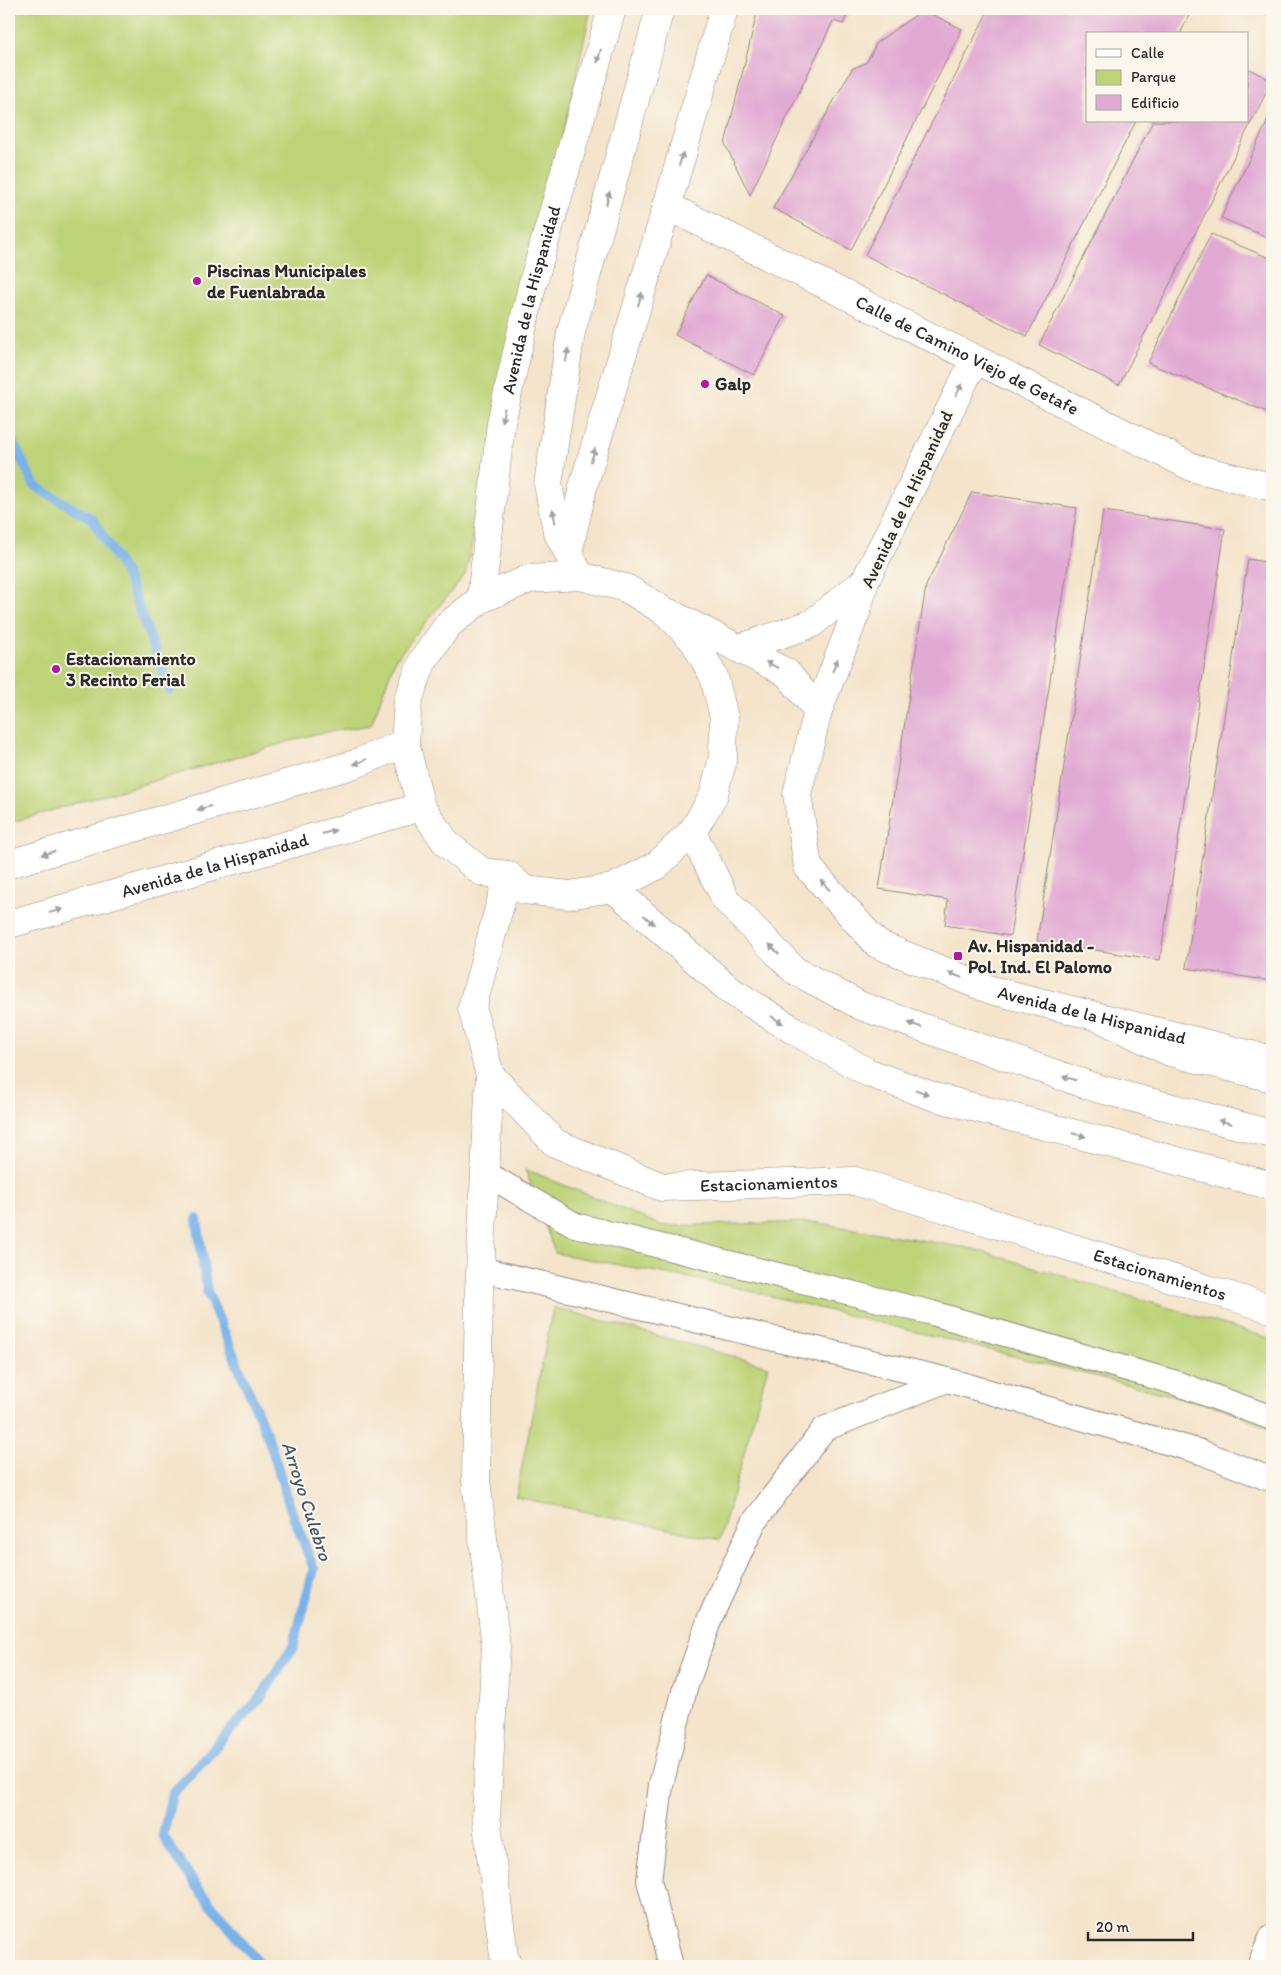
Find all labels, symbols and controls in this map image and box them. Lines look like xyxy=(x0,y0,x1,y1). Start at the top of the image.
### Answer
legend xyxy=(1086,32,1248,122)
text: Calle xyxy=(1131,44,1164,62)
one-way arrow xyxy=(594,48,602,63)
text: Parque xyxy=(1131,68,1176,86)
text: Edificio xyxy=(1131,94,1179,112)
one-way arrow xyxy=(677,152,685,167)
one-way arrow xyxy=(604,191,612,206)
street label: Avenida de la Hispanidad xyxy=(497,203,566,396)
place label: Piscinas Municipales de Fuenlabrada xyxy=(207,260,366,303)
marker: Piscinas Municipales de Fuenlabrada xyxy=(191,275,203,287)
street label: Calle de Camino Viejo de Getafe xyxy=(852,290,1082,420)
one-way arrow xyxy=(636,291,644,306)
one-way arrow xyxy=(563,347,571,363)
place label: Galp xyxy=(715,373,751,395)
marker: Galp xyxy=(699,378,711,390)
one-way arrow xyxy=(955,383,963,397)
street label: Avenida de la Hispanidad xyxy=(856,407,958,591)
one-way arrow xyxy=(499,408,507,423)
one-way arrow xyxy=(590,447,598,462)
one-way arrow xyxy=(550,508,558,523)
place label: Estacionamiento 3 Recinto Ferial xyxy=(66,648,196,691)
one-way arrow xyxy=(832,658,840,673)
one-way arrow xyxy=(765,661,779,669)
marker: Estacionamiento 3 Recinto Ferial xyxy=(50,663,62,675)
one-way arrow xyxy=(352,758,367,766)
one-way arrow xyxy=(196,804,211,812)
one-way arrow xyxy=(322,827,337,835)
street label: Avenida de la Hispanidad xyxy=(119,829,311,903)
one-way arrow xyxy=(40,849,55,857)
one-way arrow xyxy=(819,880,831,892)
one-way arrow xyxy=(48,907,63,915)
one-way arrow xyxy=(643,914,655,926)
place label: Av. Hispanidad - Pol. Ind. El Palomo xyxy=(967,935,1112,978)
one-way arrow xyxy=(768,943,780,955)
marker: Av. Hispanidad - Pol. Ind. El Palomo xyxy=(952,950,964,962)
one-way arrow xyxy=(948,971,962,979)
street label: Avenida de la Hispanidad xyxy=(995,981,1189,1049)
one-way arrow xyxy=(770,1015,783,1024)
one-way arrow xyxy=(907,1021,922,1029)
one-way arrow xyxy=(1061,1074,1076,1081)
one-way arrow xyxy=(915,1088,930,1096)
one-way arrow xyxy=(1218,1117,1233,1125)
one-way arrow xyxy=(1071,1131,1086,1139)
street label: Estacionamientos xyxy=(700,1171,838,1197)
street label: Estacionamientos xyxy=(1091,1244,1229,1305)
water label: Arroyo Culebro xyxy=(277,1439,337,1565)
scale bar xyxy=(1088,1910,1194,1942)
text: 20 m xyxy=(1096,1918,1130,1936)

